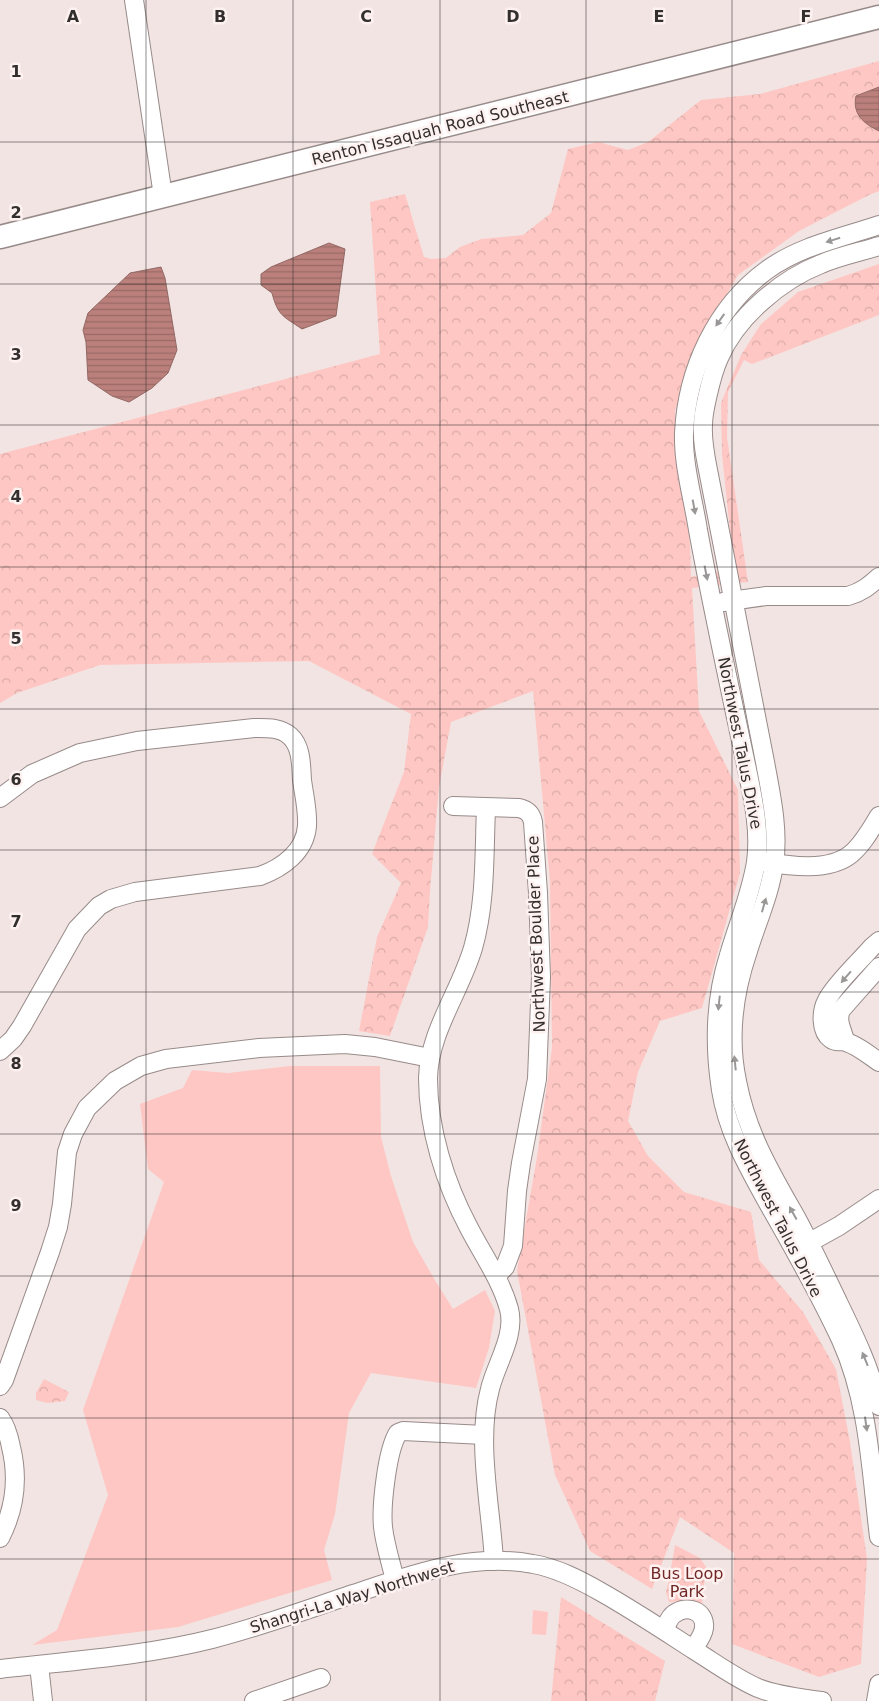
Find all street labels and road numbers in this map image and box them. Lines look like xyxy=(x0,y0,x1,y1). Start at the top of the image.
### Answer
street label: Renton Issaquah Road Southeast xyxy=(310,87,570,169)
street label: Northwest Talus Drive xyxy=(714,655,766,831)
street label: Northwest Boulder Place xyxy=(523,835,549,1033)
street label: Northwest Talus Drive xyxy=(730,1136,826,1300)
street label: Shangri-La Way Northwest xyxy=(248,1557,456,1637)

